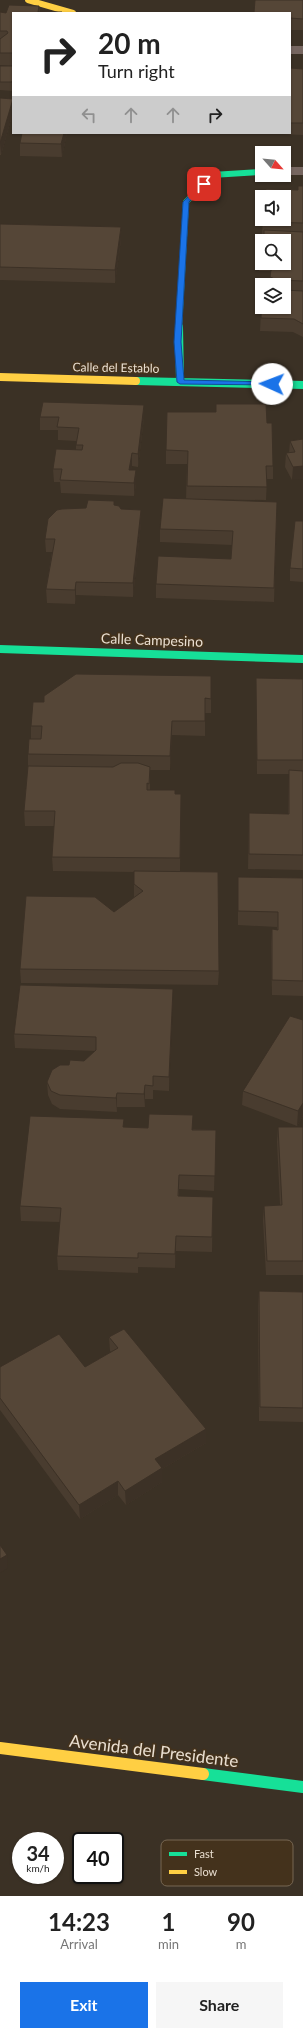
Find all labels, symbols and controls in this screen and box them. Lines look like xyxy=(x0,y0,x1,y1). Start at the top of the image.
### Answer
text: 20 m xyxy=(98,26,161,60)
icon: right xyxy=(32,28,84,80)
text: Turn right xyxy=(98,60,175,82)
icon: left xyxy=(78,104,100,126)
icon: ahead xyxy=(120,104,142,126)
icon: ahead xyxy=(162,104,184,126)
icon: right xyxy=(204,104,226,126)
north arrow xyxy=(255,146,291,182)
map controls xyxy=(255,146,291,314)
pin xyxy=(187,167,221,201)
icon: arrive xyxy=(193,173,215,195)
button: sound xyxy=(255,190,291,226)
button: search xyxy=(255,234,291,270)
button: layers xyxy=(255,278,291,314)
street label: Calle del Establo xyxy=(73,359,160,376)
position arrow xyxy=(251,363,293,405)
street label: Calle Campesino xyxy=(101,629,203,650)
street label: Avenida del Presidente xyxy=(68,1730,240,1771)
speed limit sign: 40 xyxy=(72,1832,124,1884)
legend xyxy=(161,1840,293,1886)
text: 34 xyxy=(26,1841,50,1865)
text: Fast xyxy=(194,1847,214,1860)
text: km/h xyxy=(26,1862,50,1874)
text: Slow xyxy=(194,1865,218,1878)
text: 14:23 xyxy=(48,1907,110,1936)
text: 1 xyxy=(162,1907,175,1936)
text: 90 xyxy=(227,1907,255,1936)
text: Arrival xyxy=(60,1936,98,1952)
text: min xyxy=(158,1936,179,1952)
text: m xyxy=(236,1936,246,1952)
button: Exit xyxy=(20,1982,148,2028)
button: Share xyxy=(156,1982,283,2028)

